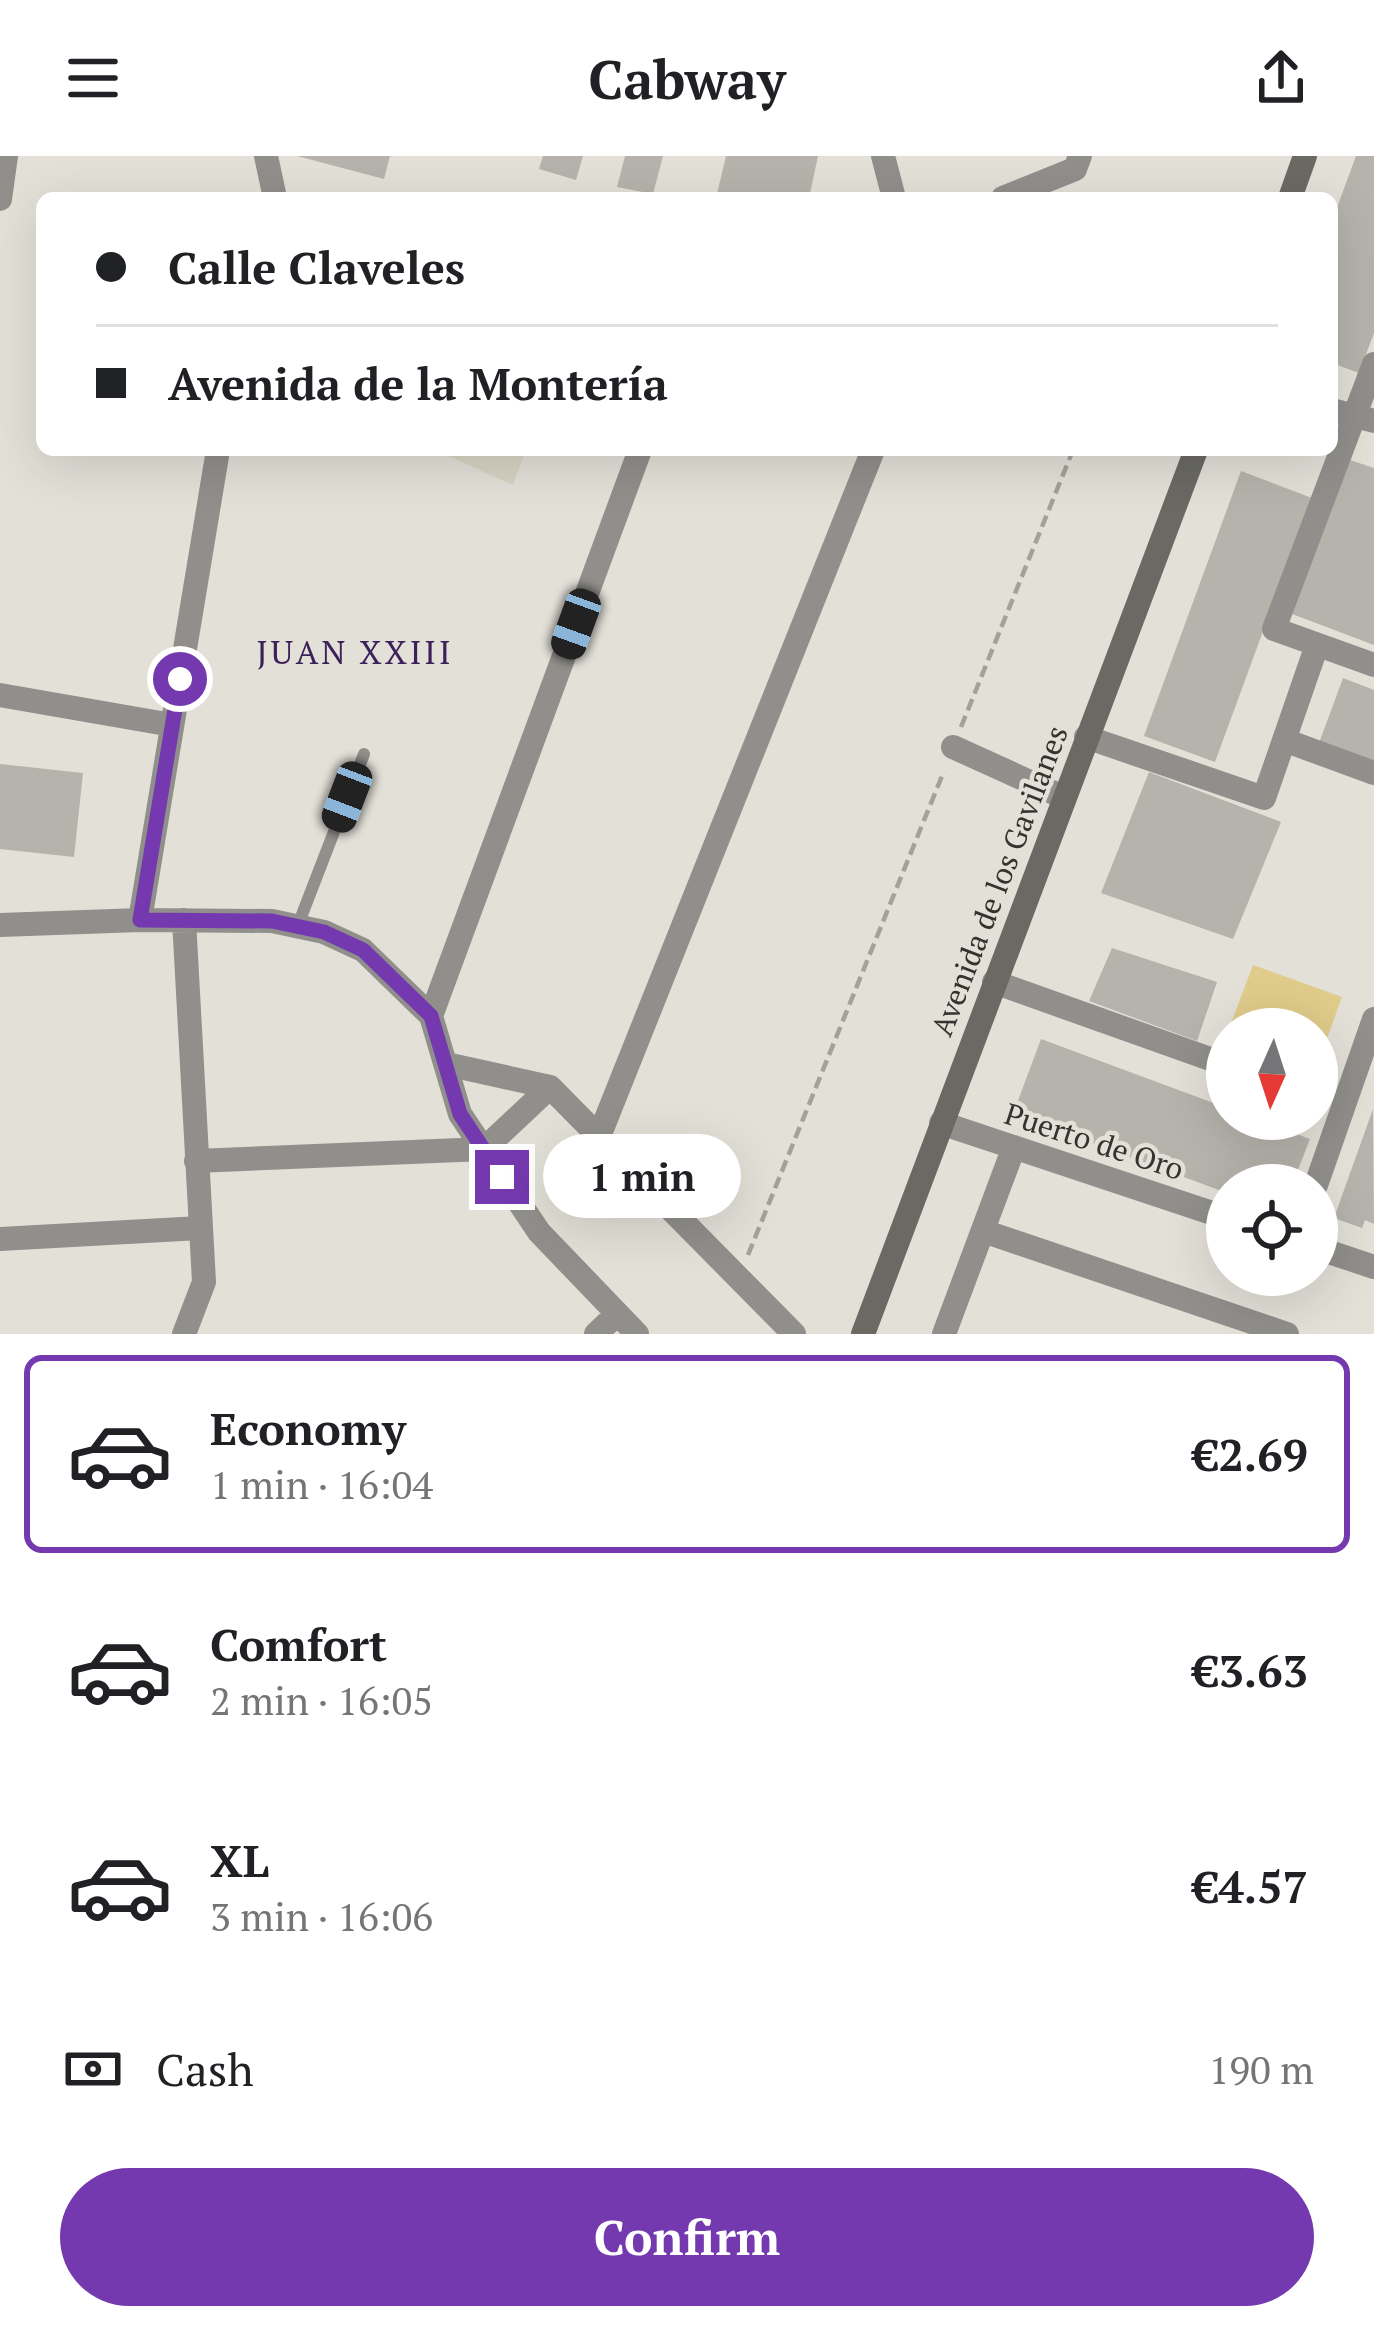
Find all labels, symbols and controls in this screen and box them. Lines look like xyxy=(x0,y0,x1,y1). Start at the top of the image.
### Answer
text: Cabway xyxy=(588,43,786,114)
icon: menu xyxy=(60,45,126,111)
icon: share xyxy=(1248,45,1314,111)
text: Calle Claveles xyxy=(168,237,465,297)
text: Avenida de la Montería xyxy=(168,353,668,413)
car xyxy=(547,584,605,664)
district label: JUAN XXIII xyxy=(256,630,454,673)
route start xyxy=(153,652,207,706)
street label: Avenida de los Gavilanes xyxy=(921,720,1077,1041)
car xyxy=(317,757,377,837)
north arrow xyxy=(1206,1008,1338,1140)
map controls xyxy=(1206,1008,1338,1296)
street label: Puerto de Oro xyxy=(1000,1093,1189,1189)
callout: 1 min xyxy=(544,1135,742,1219)
route end xyxy=(475,1150,529,1204)
text: 1 min xyxy=(589,1150,695,1202)
button: locate xyxy=(1206,1164,1338,1296)
text: Economy xyxy=(210,1398,406,1458)
icon: car xyxy=(66,1400,174,1508)
text: €2.69 xyxy=(1193,1424,1308,1484)
text: 1 min · 16:04 xyxy=(210,1458,433,1510)
text: Comfort xyxy=(210,1614,387,1674)
icon: car xyxy=(66,1616,174,1724)
text: €3.63 xyxy=(1193,1640,1308,1700)
text: 2 min · 16:05 xyxy=(210,1674,433,1726)
text: XL xyxy=(210,1830,269,1890)
icon: car xyxy=(66,1832,174,1940)
text: €4.57 xyxy=(1193,1856,1308,1916)
text: 3 min · 16:06 xyxy=(210,1890,433,1942)
icon: cash xyxy=(60,2036,126,2102)
text: Cash xyxy=(156,2039,254,2099)
text: 190 m xyxy=(1209,2043,1314,2095)
button: Confirm xyxy=(60,2168,1314,2306)

